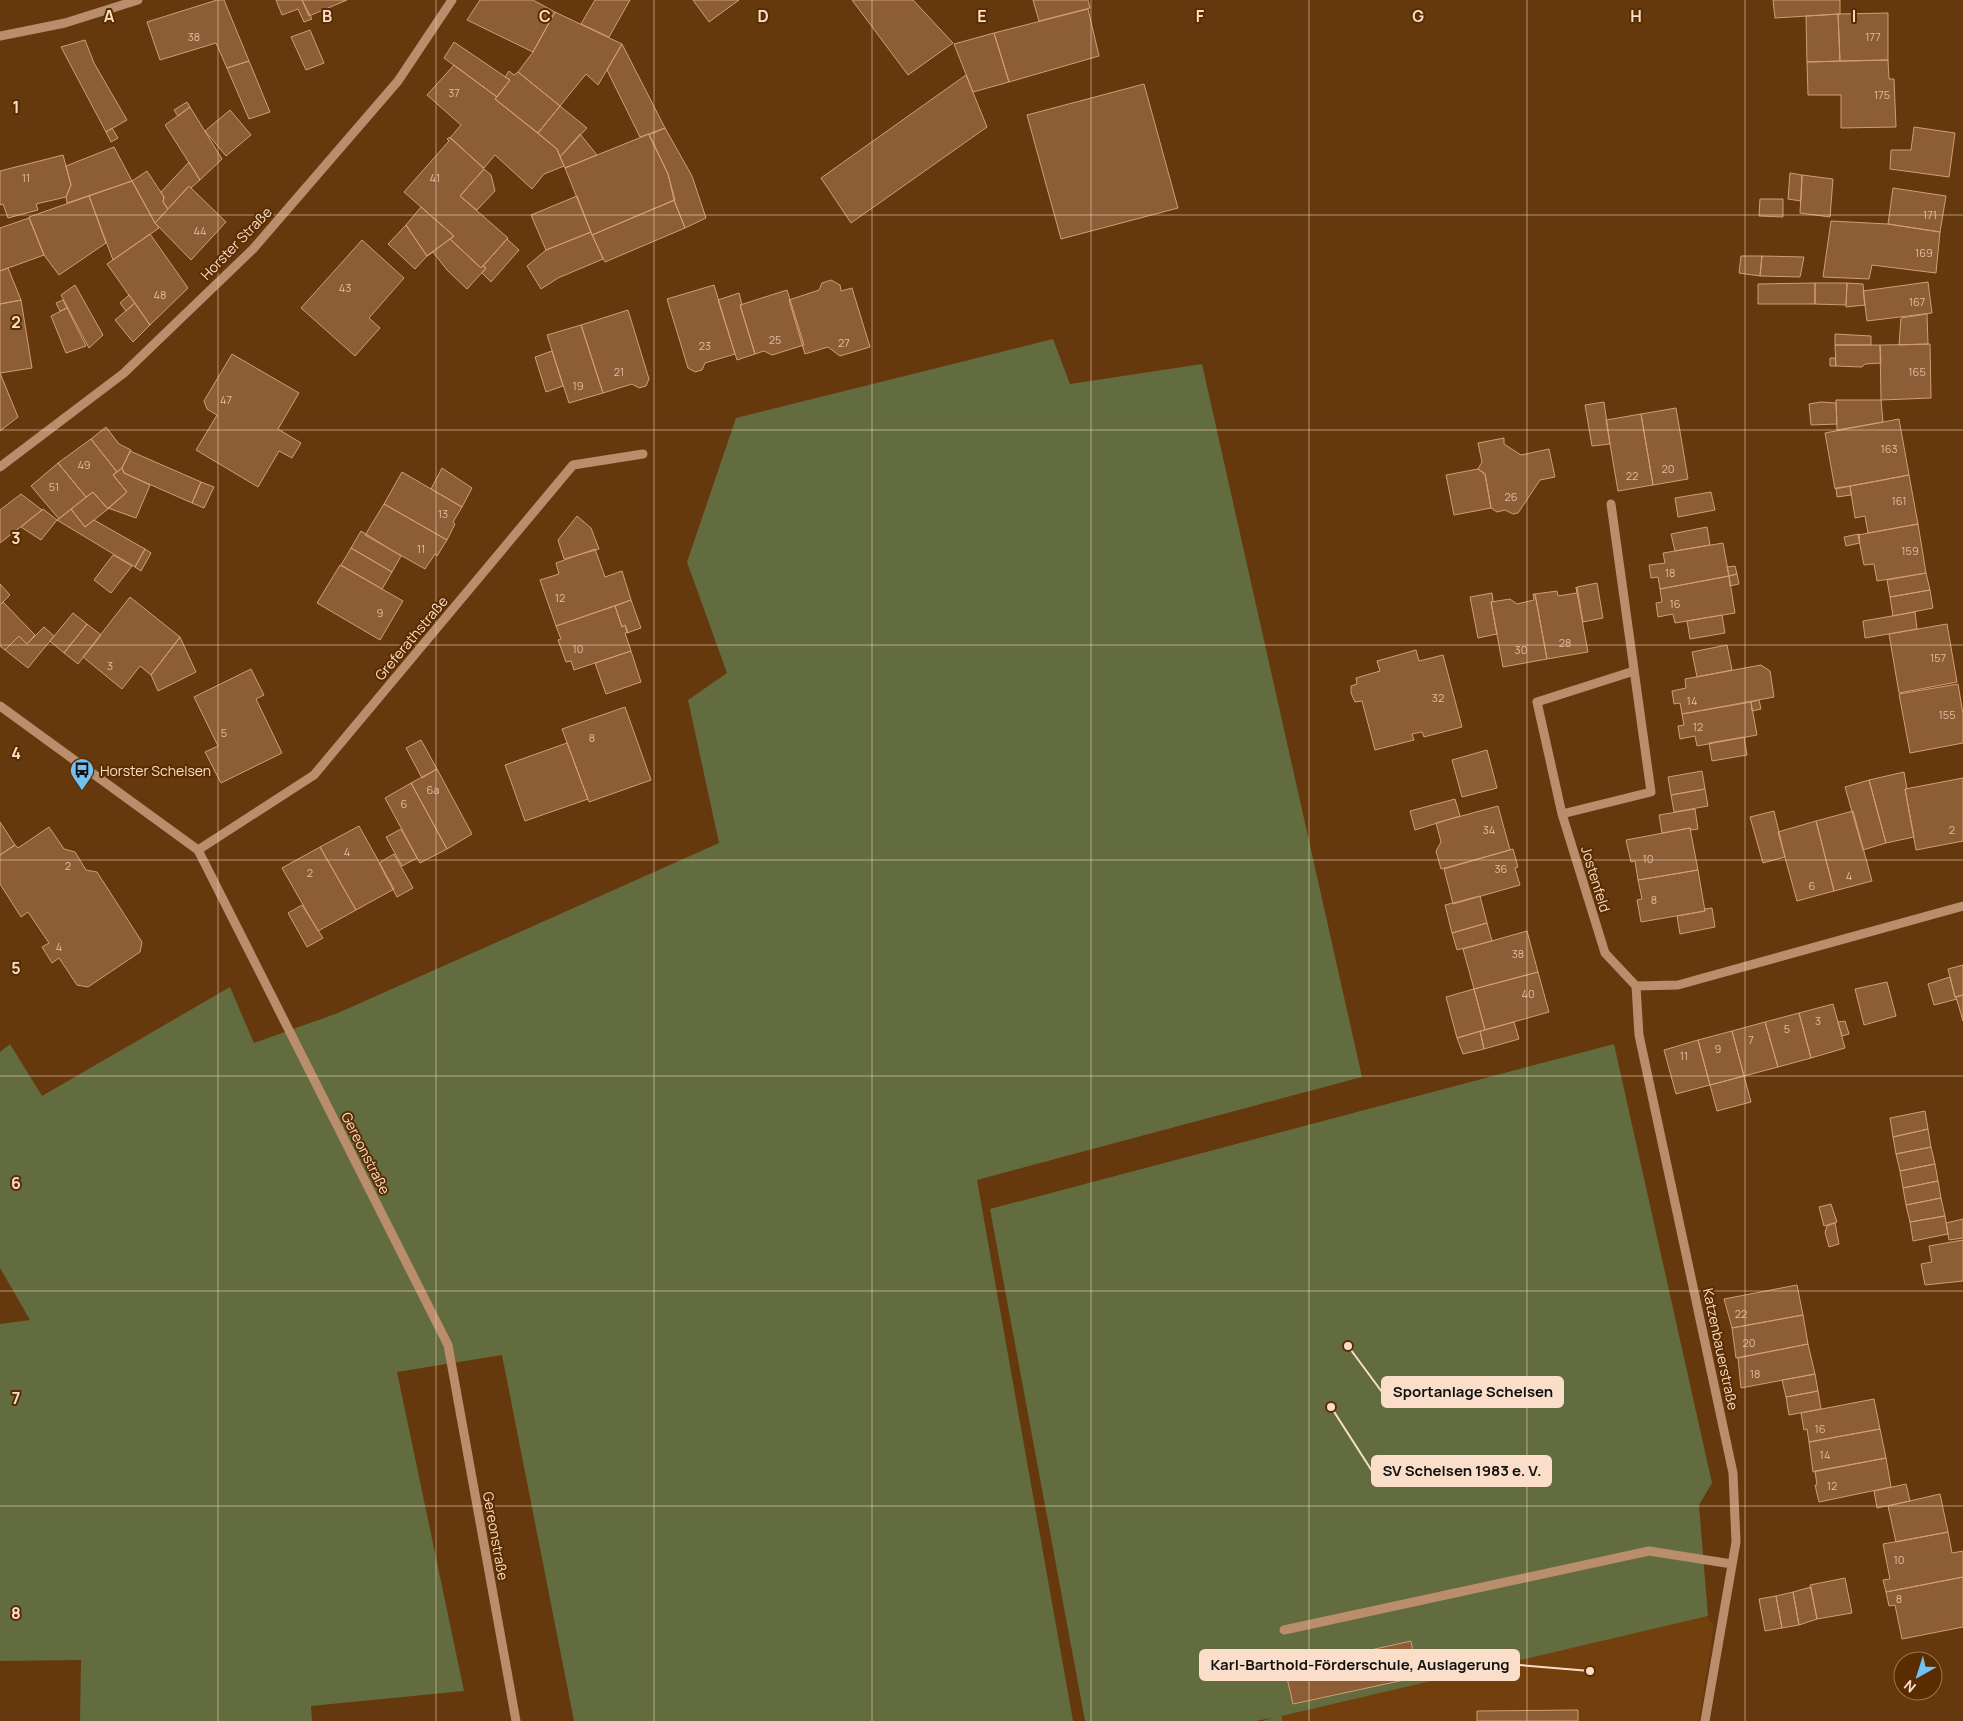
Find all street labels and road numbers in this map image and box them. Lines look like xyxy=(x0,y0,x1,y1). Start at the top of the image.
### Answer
street label: Horster Straße xyxy=(196,202,276,284)
street label: Greferathstraße xyxy=(370,592,452,684)
street label: Jostenfeld xyxy=(1577,844,1615,914)
street label: Gereonstraße xyxy=(337,1109,395,1197)
street label: Katzenbauerstraße xyxy=(1699,1286,1743,1412)
street label: Gereonstraße xyxy=(479,1490,513,1582)

